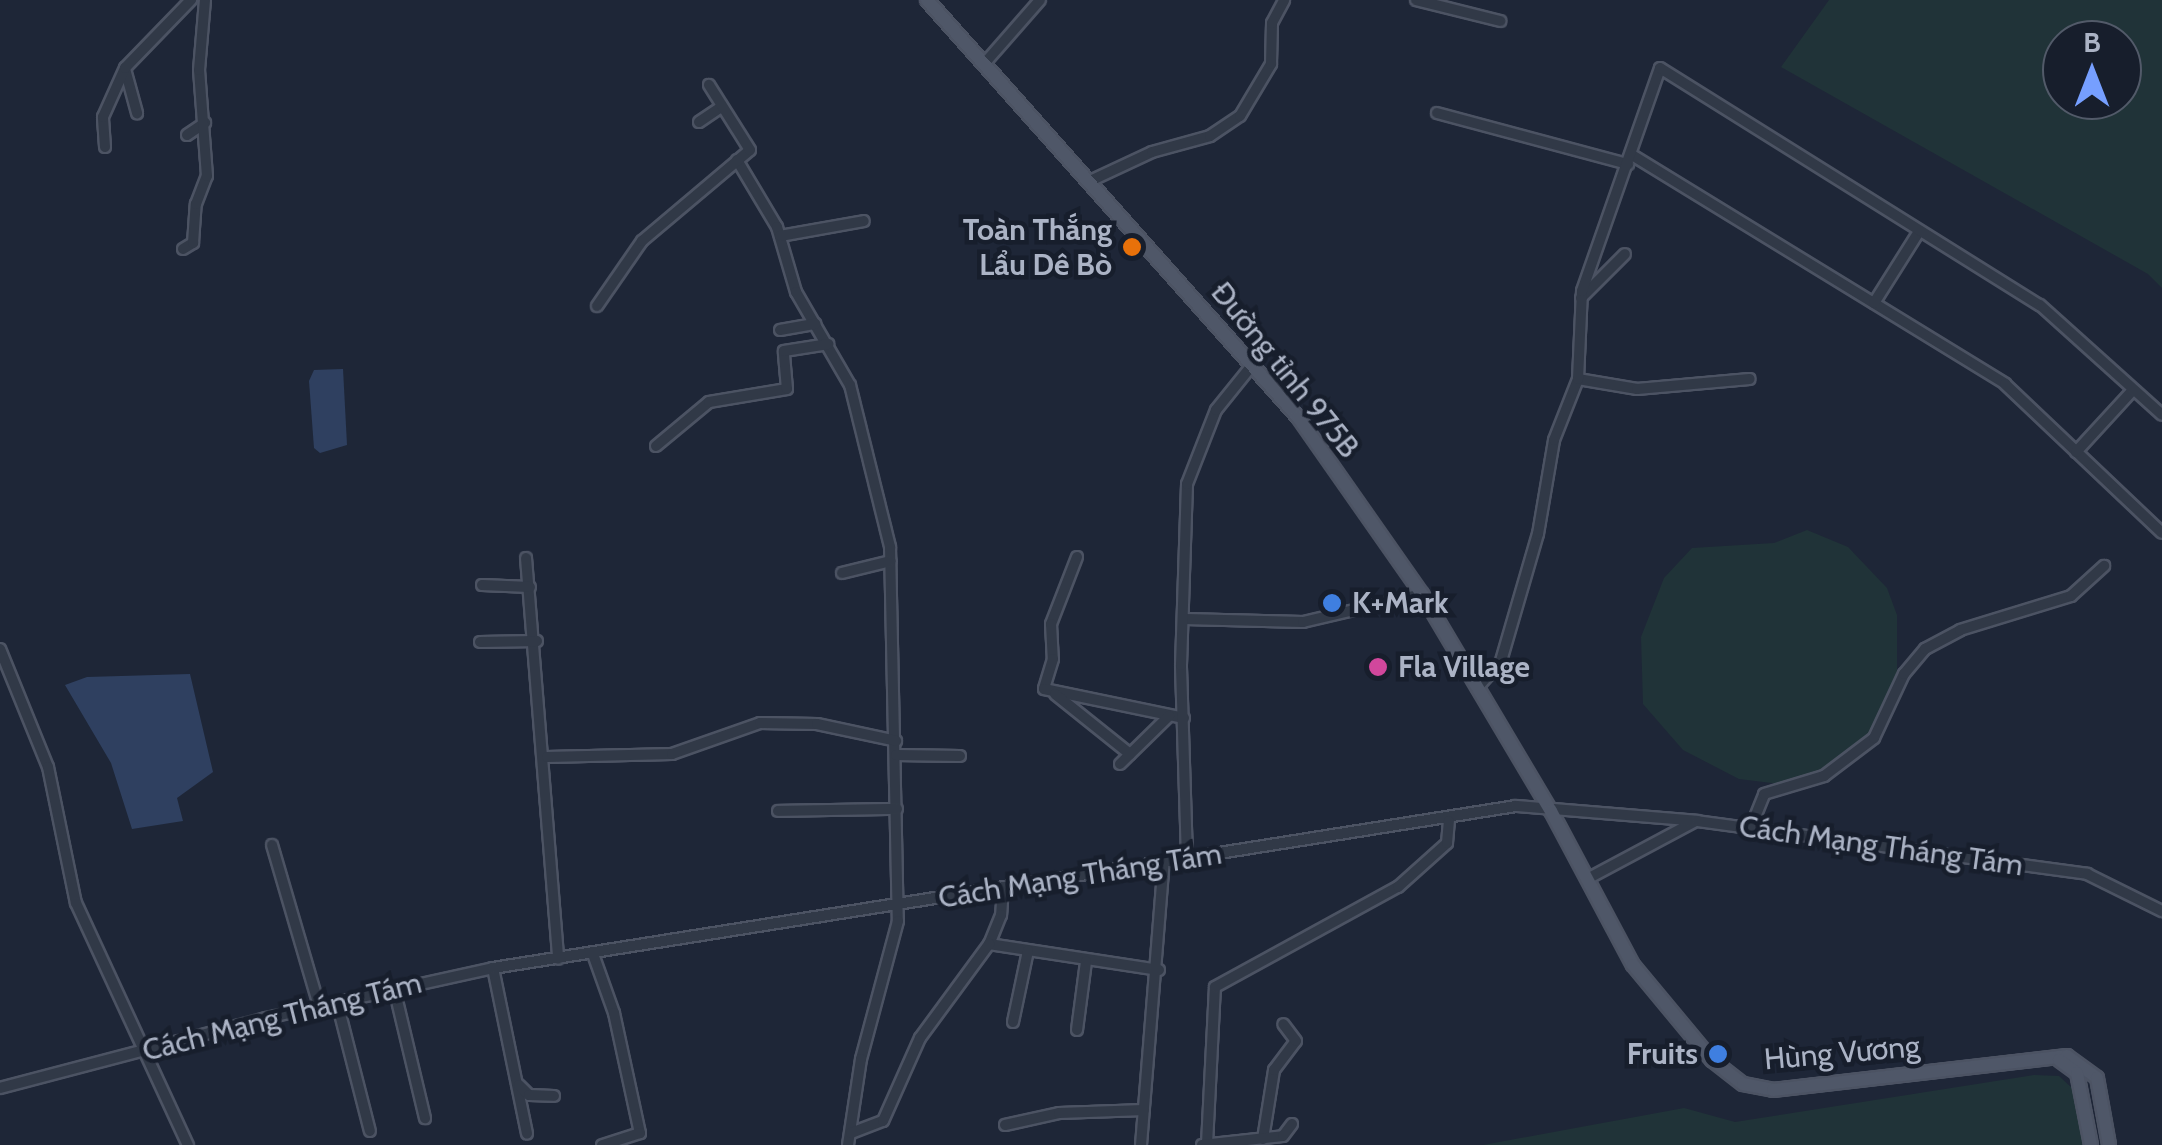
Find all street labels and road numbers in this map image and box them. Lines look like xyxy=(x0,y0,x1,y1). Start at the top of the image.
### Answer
street label: Đường tỉnh 975B xyxy=(1203,275,1367,465)
street label: Cách Mạng Tháng Tám xyxy=(1737,808,2025,884)
street label: Cách Mạng Tháng Tám xyxy=(936,836,1224,916)
street label: Cách Mạng Tháng Tám xyxy=(139,965,425,1069)
street label: Hùng Vương xyxy=(1763,1028,1921,1078)

